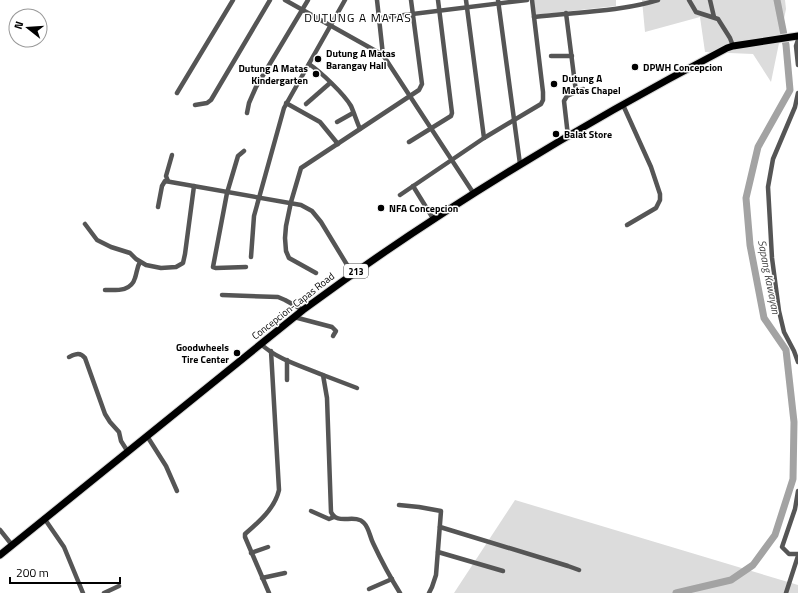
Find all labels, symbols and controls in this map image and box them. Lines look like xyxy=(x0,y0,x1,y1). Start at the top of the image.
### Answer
north arrow xyxy=(8,8,48,48)
district label: DUTUNG A MATAS xyxy=(304,8,412,27)
text: N xyxy=(10,19,27,31)
place label: Dutung A Matas Barangay Hall xyxy=(326,46,396,73)
marker: Dutung A Matas Barangay Hall xyxy=(313,54,323,64)
place label: DPWH Concepcion xyxy=(643,60,723,75)
place label: Dutung A Matas Kindergarten xyxy=(238,61,308,88)
marker: DPWH Concepcion xyxy=(630,62,640,72)
marker: Dutung A Matas Kindergarten xyxy=(311,69,321,79)
place label: Dutung A Matas Chapel xyxy=(562,71,621,98)
marker: Dutung A Matas Chapel xyxy=(549,79,559,89)
place label: Balat Store xyxy=(564,127,612,142)
marker: Balat Store xyxy=(551,129,561,139)
place label: NFA Concepcion xyxy=(389,201,458,216)
marker: NFA Concepcion xyxy=(376,203,386,213)
water label: Sapang Kawayan xyxy=(754,239,784,316)
road number: 213 xyxy=(344,264,368,278)
street label: Concepcion-Capas Road xyxy=(248,269,338,343)
place label: Goodwheels Tire Center xyxy=(176,340,229,367)
marker: Goodwheels Tire Center xyxy=(232,348,242,358)
scale bar xyxy=(10,559,120,585)
text: 200 m xyxy=(16,563,49,582)

